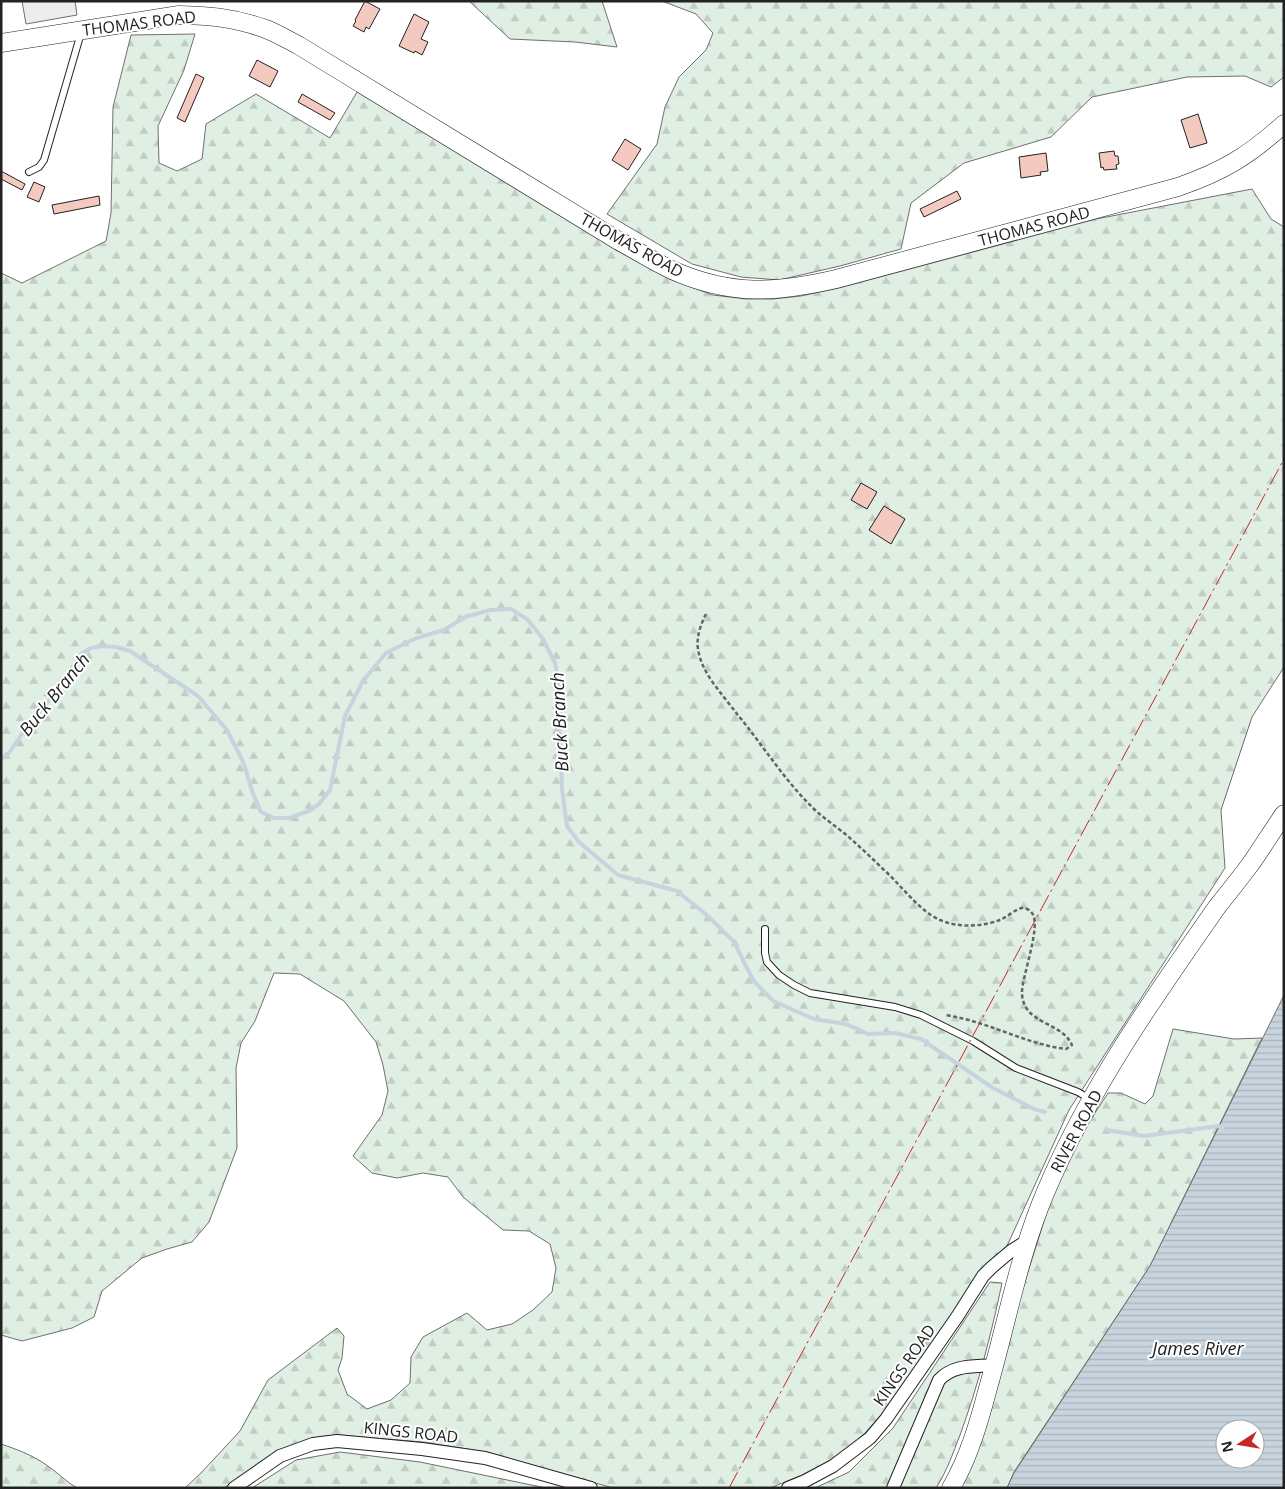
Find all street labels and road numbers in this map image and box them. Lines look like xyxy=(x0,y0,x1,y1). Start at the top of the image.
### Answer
street label: THOMAS ROAD xyxy=(81,5,197,41)
street label: THOMAS ROAD xyxy=(976,201,1092,251)
street label: THOMAS ROAD xyxy=(577,208,687,282)
street label: RIVER ROAD xyxy=(1045,1086,1107,1176)
street label: KINGS ROAD xyxy=(868,1320,940,1410)
street label: KINGS ROAD xyxy=(363,1416,459,1448)

